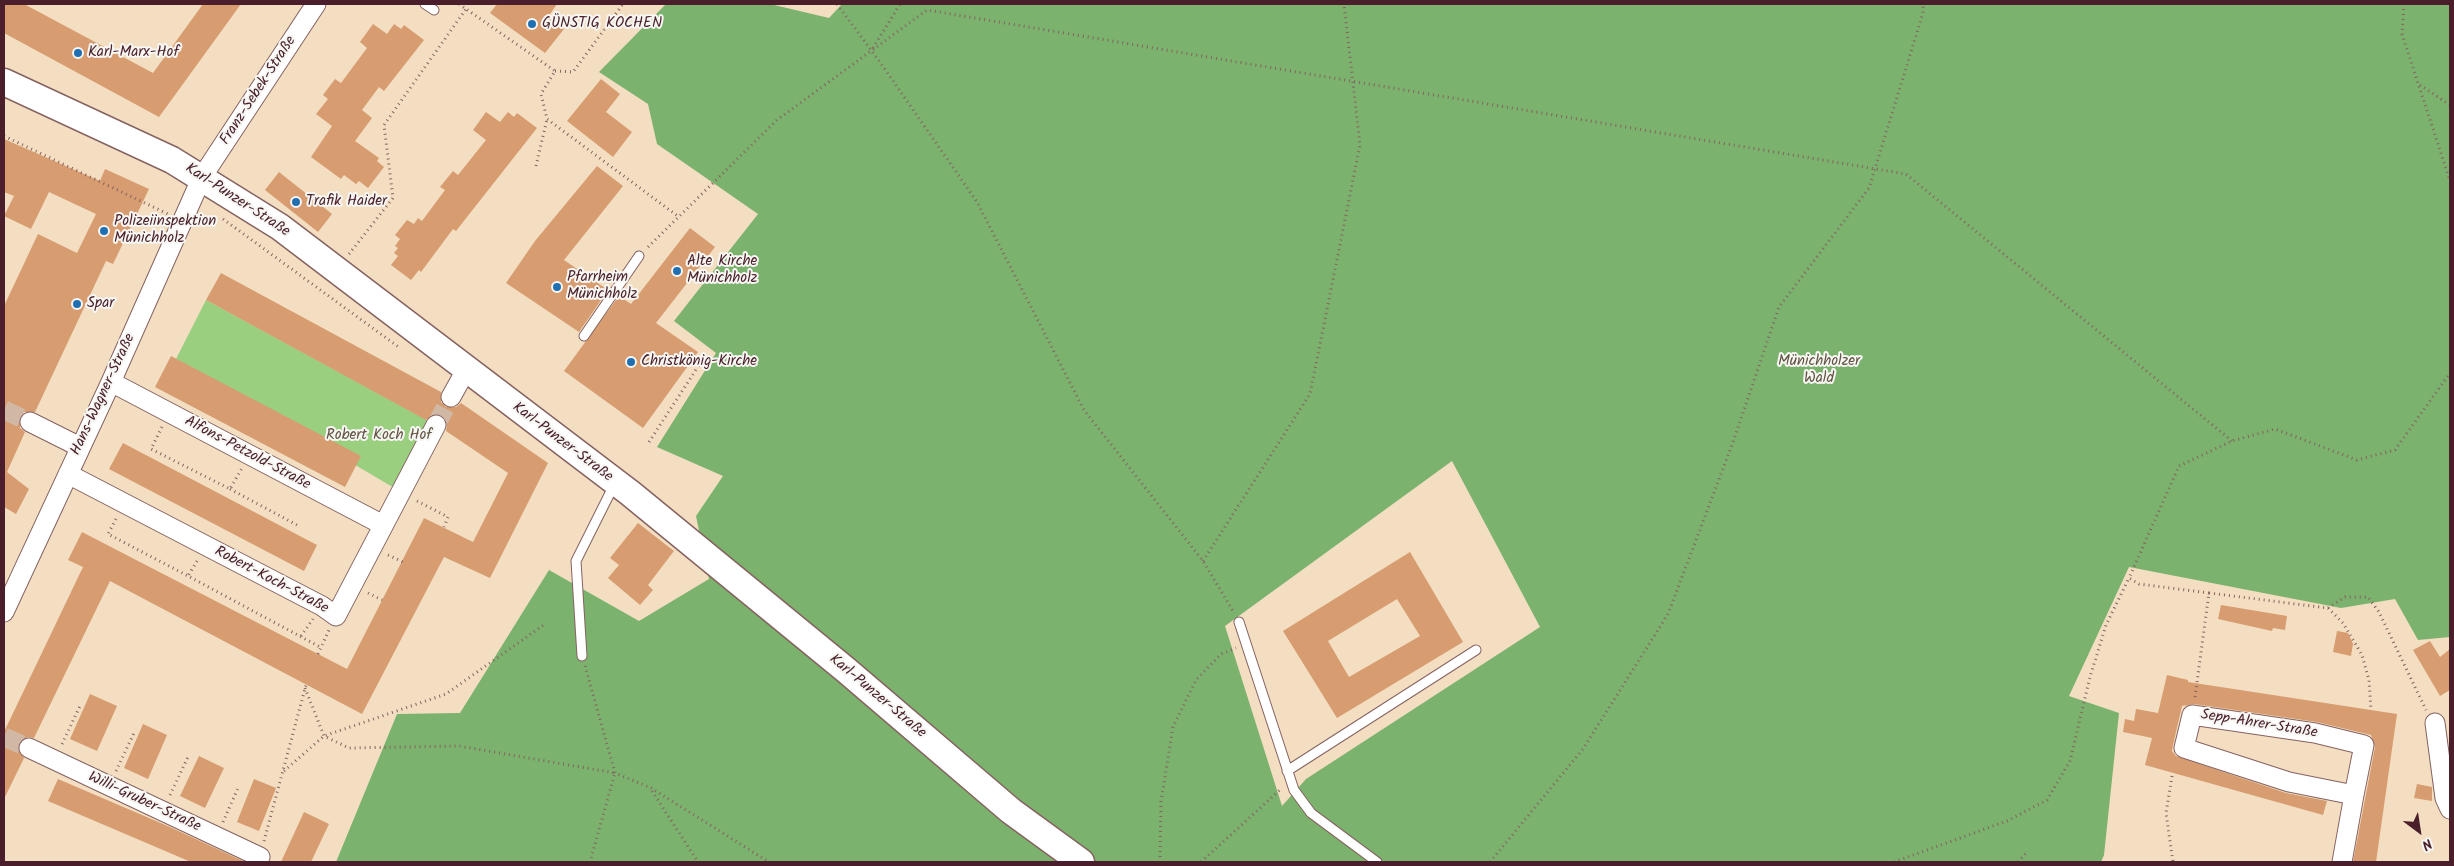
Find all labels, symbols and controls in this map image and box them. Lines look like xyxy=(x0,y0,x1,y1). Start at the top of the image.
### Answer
place label: GÜNSTIG KOCHEN xyxy=(542,15,662,33)
marker: GÜNSTIG KOCHEN xyxy=(526,18,538,30)
street label: Franz-Sebek-Straße xyxy=(217,33,301,149)
place label: Karl-Marx-Hof xyxy=(88,44,179,62)
marker: Karl-Marx-Hof xyxy=(72,47,84,59)
street label: Karl-Punzer-Straße xyxy=(181,160,293,242)
place label: Trafik Haider xyxy=(306,193,387,211)
marker: Trafik Haider xyxy=(290,196,302,208)
place label: Polizeiinspektion Münichholz xyxy=(114,213,216,248)
marker: Polizeiinspektion Münichholz xyxy=(98,225,110,237)
place label: Alte Kirche Münichholz xyxy=(687,253,757,288)
marker: Alte Kirche Münichholz xyxy=(671,265,683,277)
place label: Pfarrheim Münichholz xyxy=(567,269,637,304)
marker: Pfarrheim Münichholz xyxy=(551,281,563,293)
place label: Spar xyxy=(87,295,114,313)
marker: Spar xyxy=(71,298,83,310)
street label: Hans-Wagner-Straße xyxy=(68,331,140,459)
place label: Christkönig-Kirche xyxy=(641,353,757,371)
park label: Münichholzer Wald xyxy=(1778,353,1860,388)
marker: Christkönig-Kirche xyxy=(625,356,637,368)
street label: Karl-Punzer-Straße xyxy=(508,399,616,487)
street label: Alfons-Petzold-Straße xyxy=(181,413,313,495)
park label: Robert Koch Hof xyxy=(326,427,432,445)
street label: Robert-Koch-Straße xyxy=(211,543,331,619)
street label: Karl-Punzer-Straße xyxy=(825,651,929,743)
street label: Sepp-Ahrer-Straße xyxy=(2199,707,2319,743)
street label: Willi-Gruber-Straße xyxy=(85,769,203,837)
north arrow xyxy=(2394,806,2444,856)
text: N xyxy=(2417,832,2436,856)

